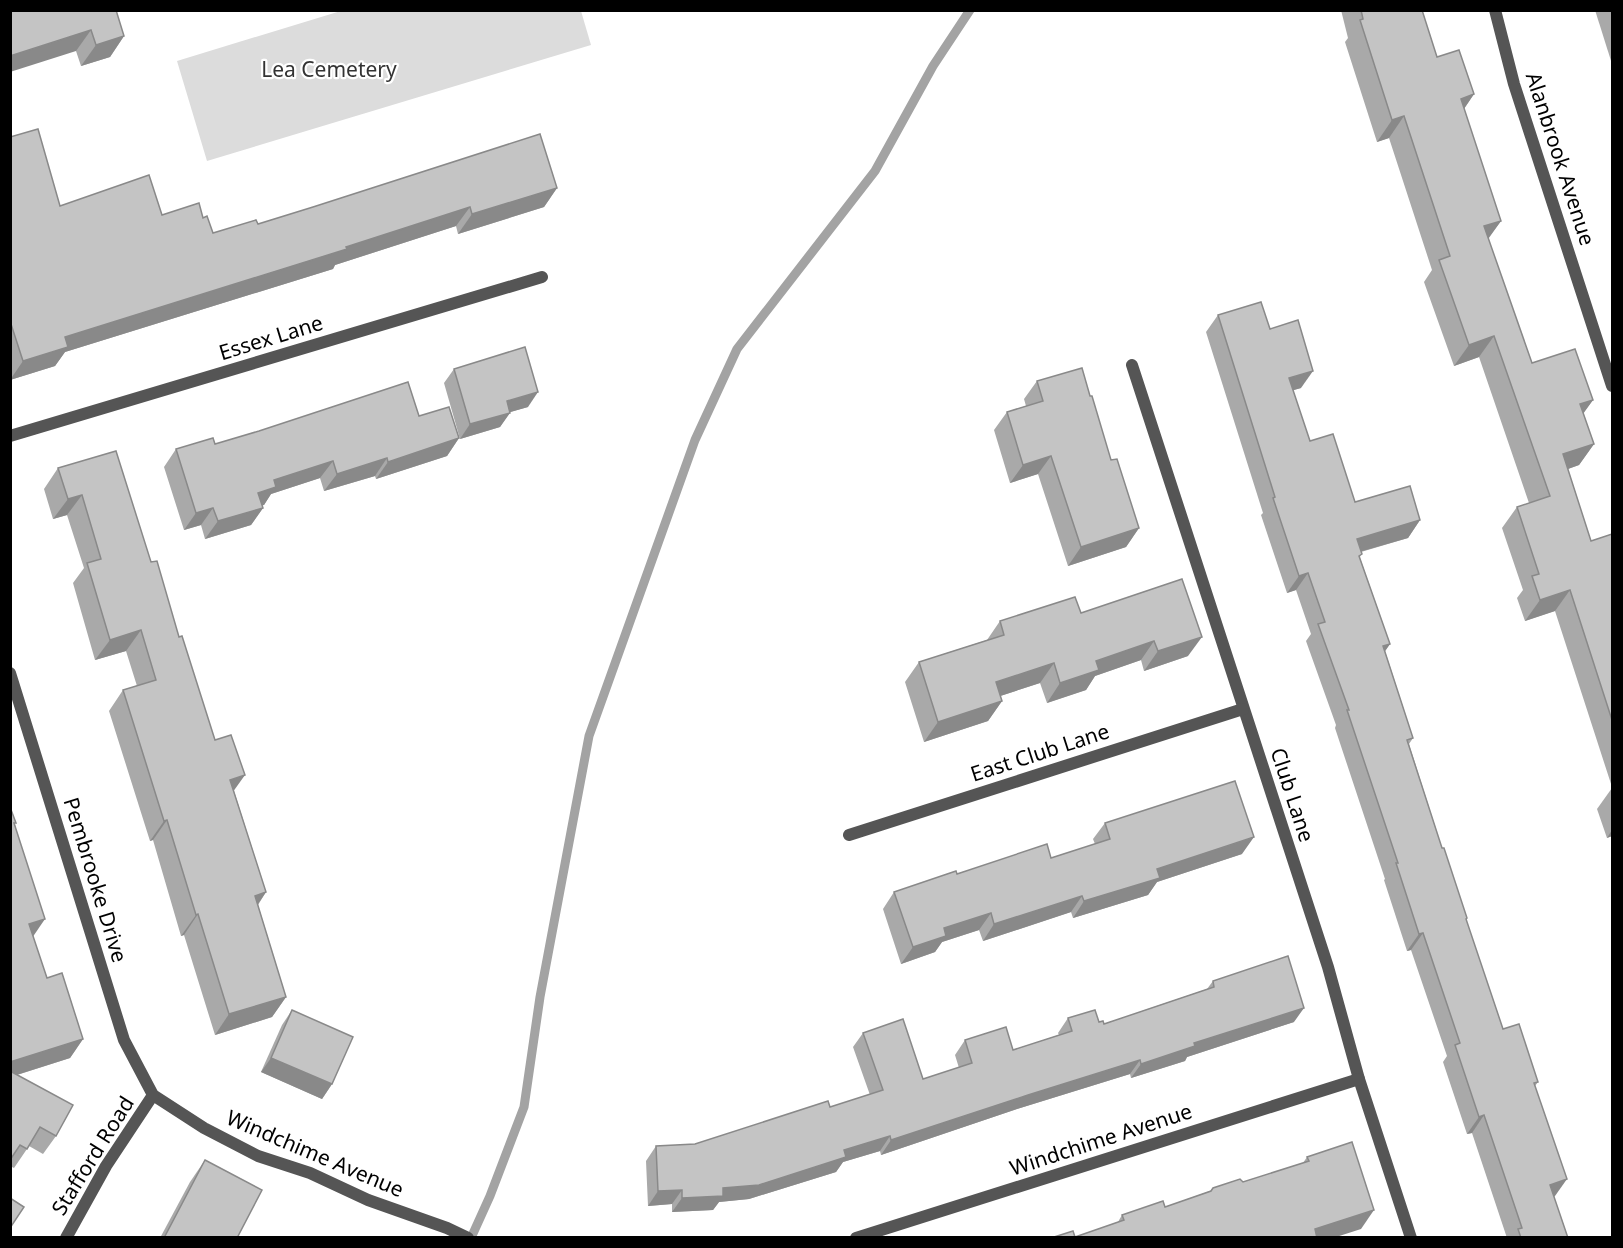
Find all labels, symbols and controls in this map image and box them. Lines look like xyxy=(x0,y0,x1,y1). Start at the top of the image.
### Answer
park label: Lea Cemetery xyxy=(261,55,397,83)
street label: Alanbrook Avenue xyxy=(1520,68,1602,249)
street label: Essex Lane xyxy=(215,308,326,366)
street label: East Club Lane xyxy=(967,716,1113,788)
street label: Club Lane xyxy=(1265,744,1321,845)
street label: Pembrooke Drive xyxy=(58,794,134,966)
street label: Stafford Road xyxy=(44,1091,140,1220)
street label: Windchime Avenue xyxy=(1006,1096,1195,1182)
street label: Windchime Avenue xyxy=(222,1103,408,1203)

